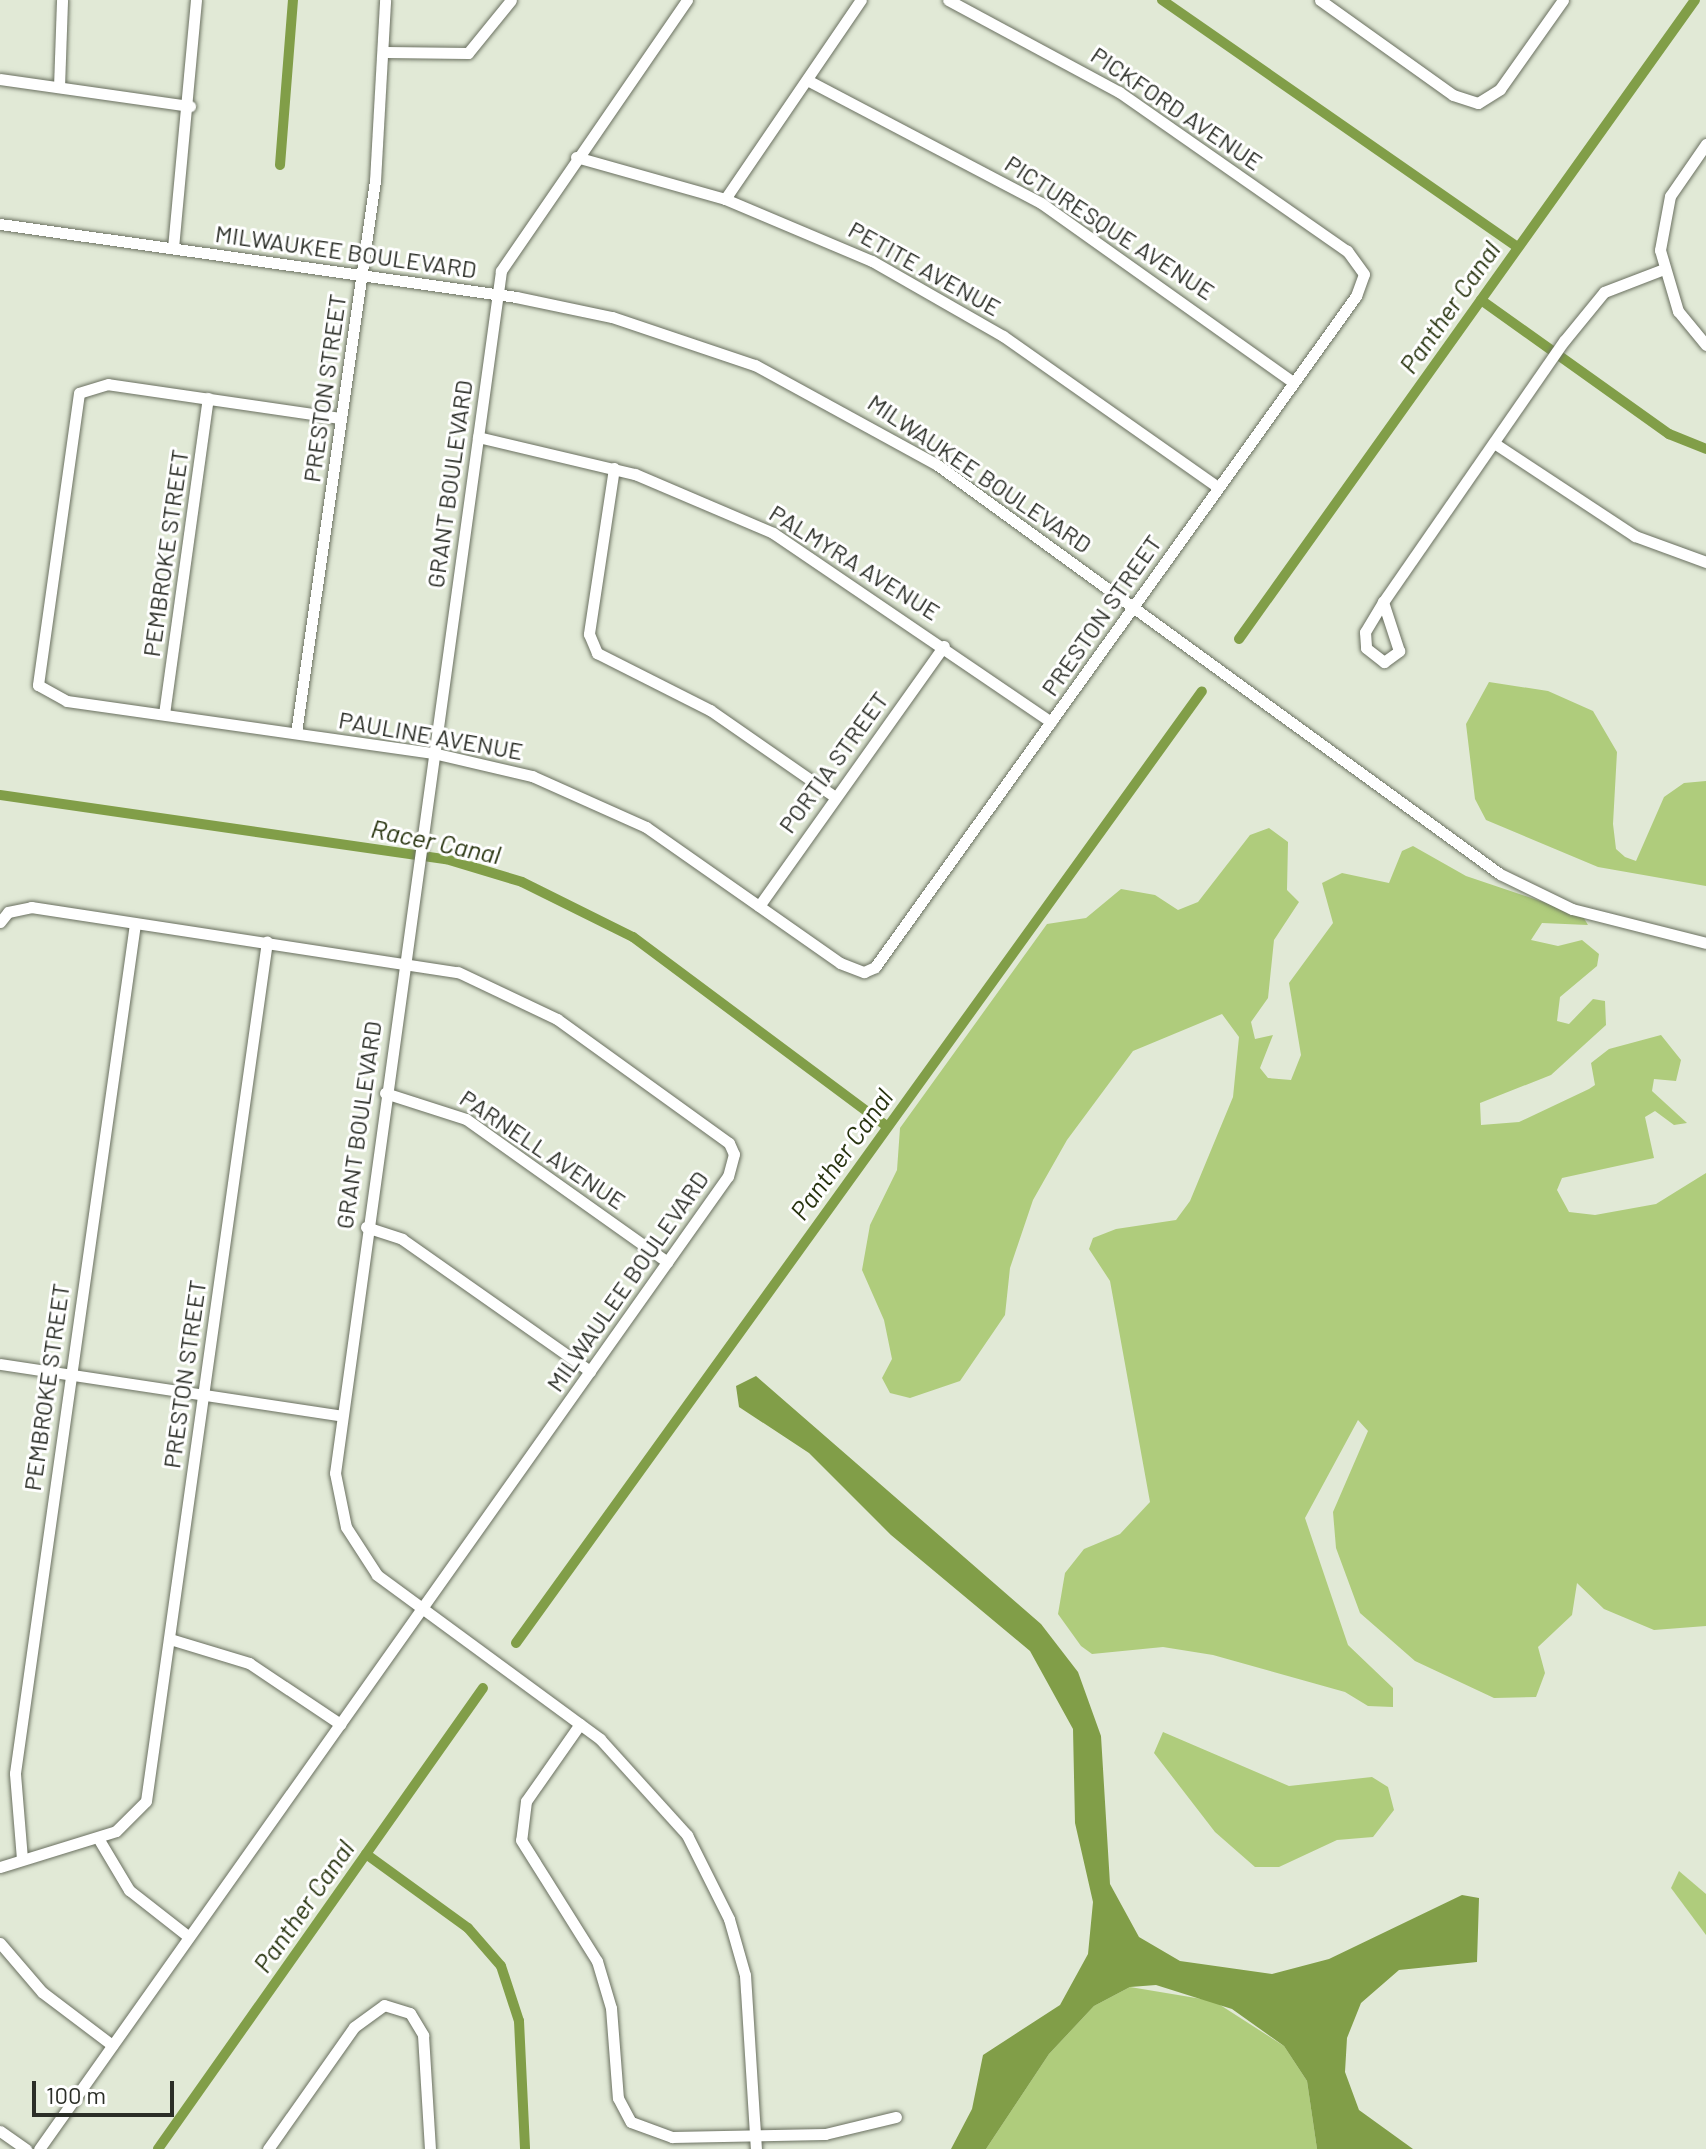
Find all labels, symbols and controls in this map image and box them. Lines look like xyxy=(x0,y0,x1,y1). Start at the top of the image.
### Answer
street label: PICKFORD AVENUE xyxy=(1086,40,1268,176)
street label: PICTURESQUE AVENUE xyxy=(1000,148,1220,306)
street label: PETITE AVENUE xyxy=(844,214,1006,322)
street label: MILWAUKEE BOULEVARD xyxy=(213,218,479,284)
water label: Panther Canal xyxy=(1392,235,1506,379)
street label: PRESTON STREET xyxy=(297,292,351,484)
street label: GRANT BOULEVARD xyxy=(420,378,478,590)
street label: MILWAUKEE BOULEVARD xyxy=(863,387,1097,559)
street label: PEMBROKE STREET xyxy=(136,447,194,659)
street label: PALMYRA AVENUE xyxy=(764,498,946,626)
street label: PRESTON STREET xyxy=(1035,529,1167,701)
street label: PORTIA STREET xyxy=(772,686,894,838)
street label: PAULINE AVENUE xyxy=(337,705,525,765)
water label: Racer Canal xyxy=(368,812,504,870)
street label: GRANT BOULEVARD xyxy=(329,1019,387,1231)
water label: Panther Canal xyxy=(783,1082,899,1226)
street label: PARNELL AVENUE xyxy=(455,1083,631,1215)
street label: MILWAULEE BOULEVARD xyxy=(540,1165,714,1397)
street label: PRESTON STREET xyxy=(157,1278,211,1470)
street label: PEMBROKE STREET xyxy=(17,1281,75,1493)
water label: Panther Canal xyxy=(246,1834,360,1978)
scale bar xyxy=(36,2065,178,2115)
text: 100 m xyxy=(46,2080,106,2109)

